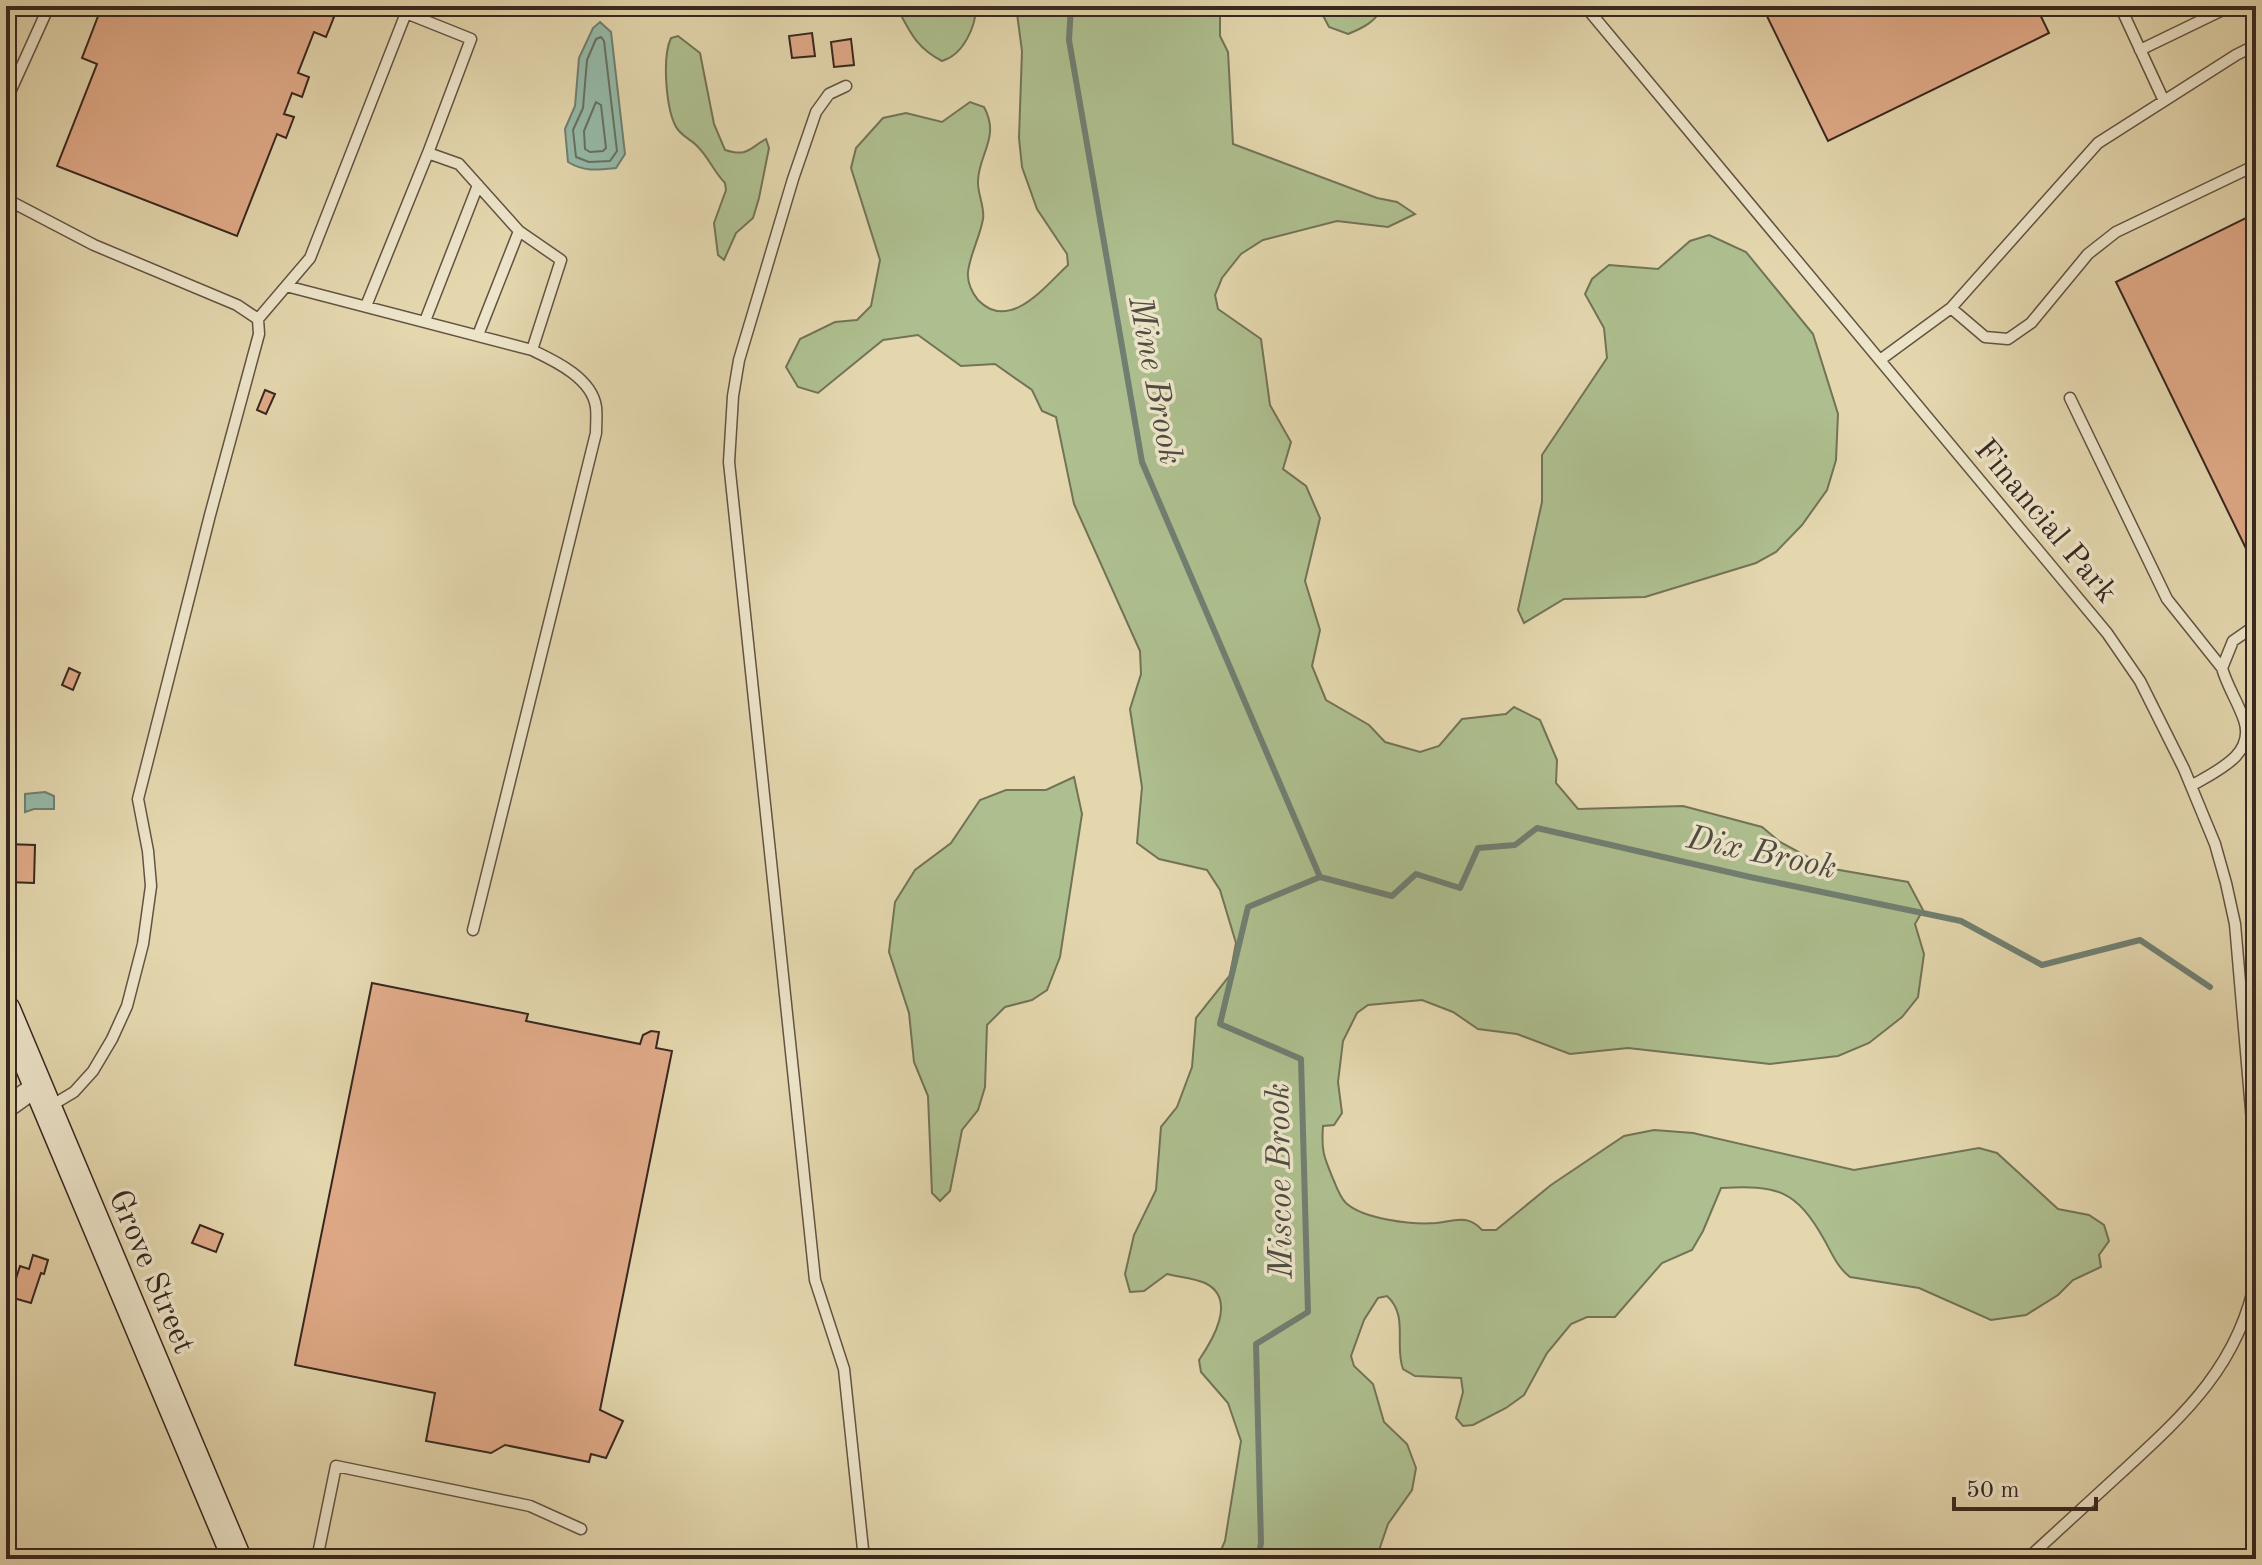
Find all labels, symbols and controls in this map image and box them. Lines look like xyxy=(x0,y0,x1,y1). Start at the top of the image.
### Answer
water label: Mine Brook xyxy=(1121,293,1187,468)
street label: Financial Park xyxy=(1967,434,2122,610)
water label: Dix Brook xyxy=(1683,821,1839,886)
water label: Miscoe Brook xyxy=(1262,1083,1300,1280)
street label: Grove Street xyxy=(101,1186,199,1359)
scale bar xyxy=(1954,1461,2096,1511)
text: 50 m xyxy=(1966,1479,2020,1503)

